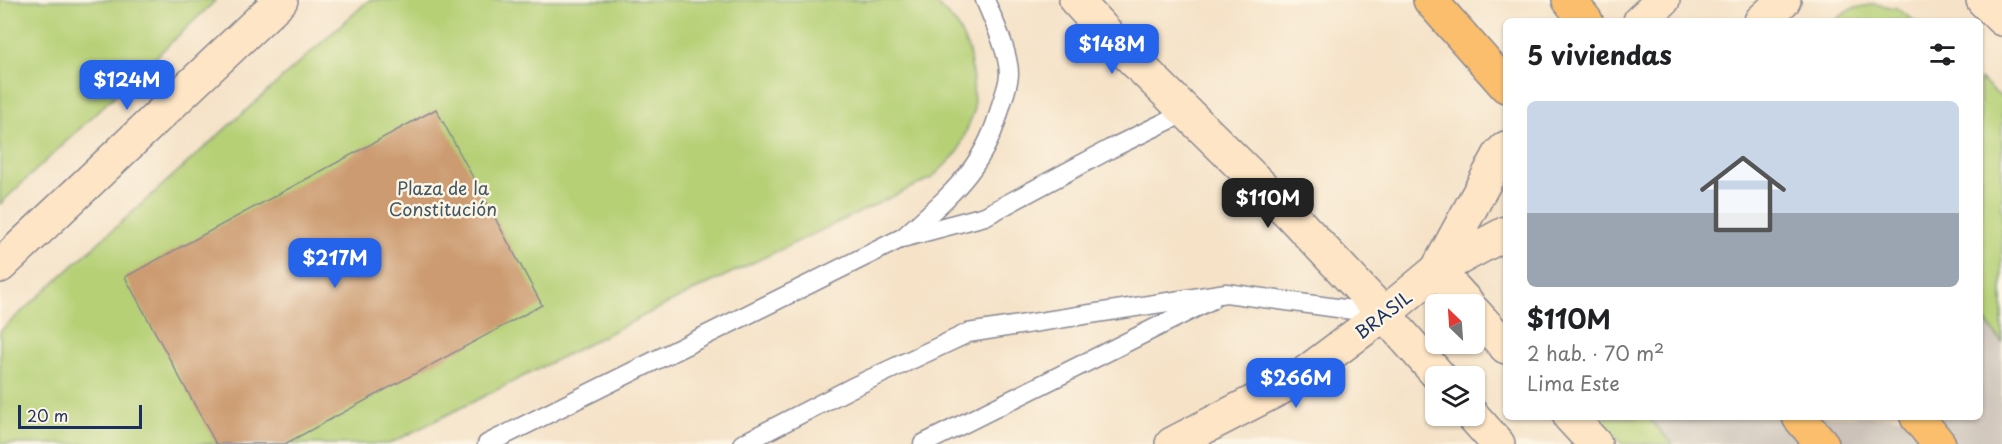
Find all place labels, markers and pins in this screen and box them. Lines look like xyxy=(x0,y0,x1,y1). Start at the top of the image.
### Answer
pin: $148M xyxy=(1070,24,1154,75)
pin: $124M xyxy=(85,60,169,111)
pin: $110M xyxy=(1226,178,1310,229)
pin: $217M xyxy=(293,238,377,289)
pin: $266M xyxy=(1254,358,1338,409)

